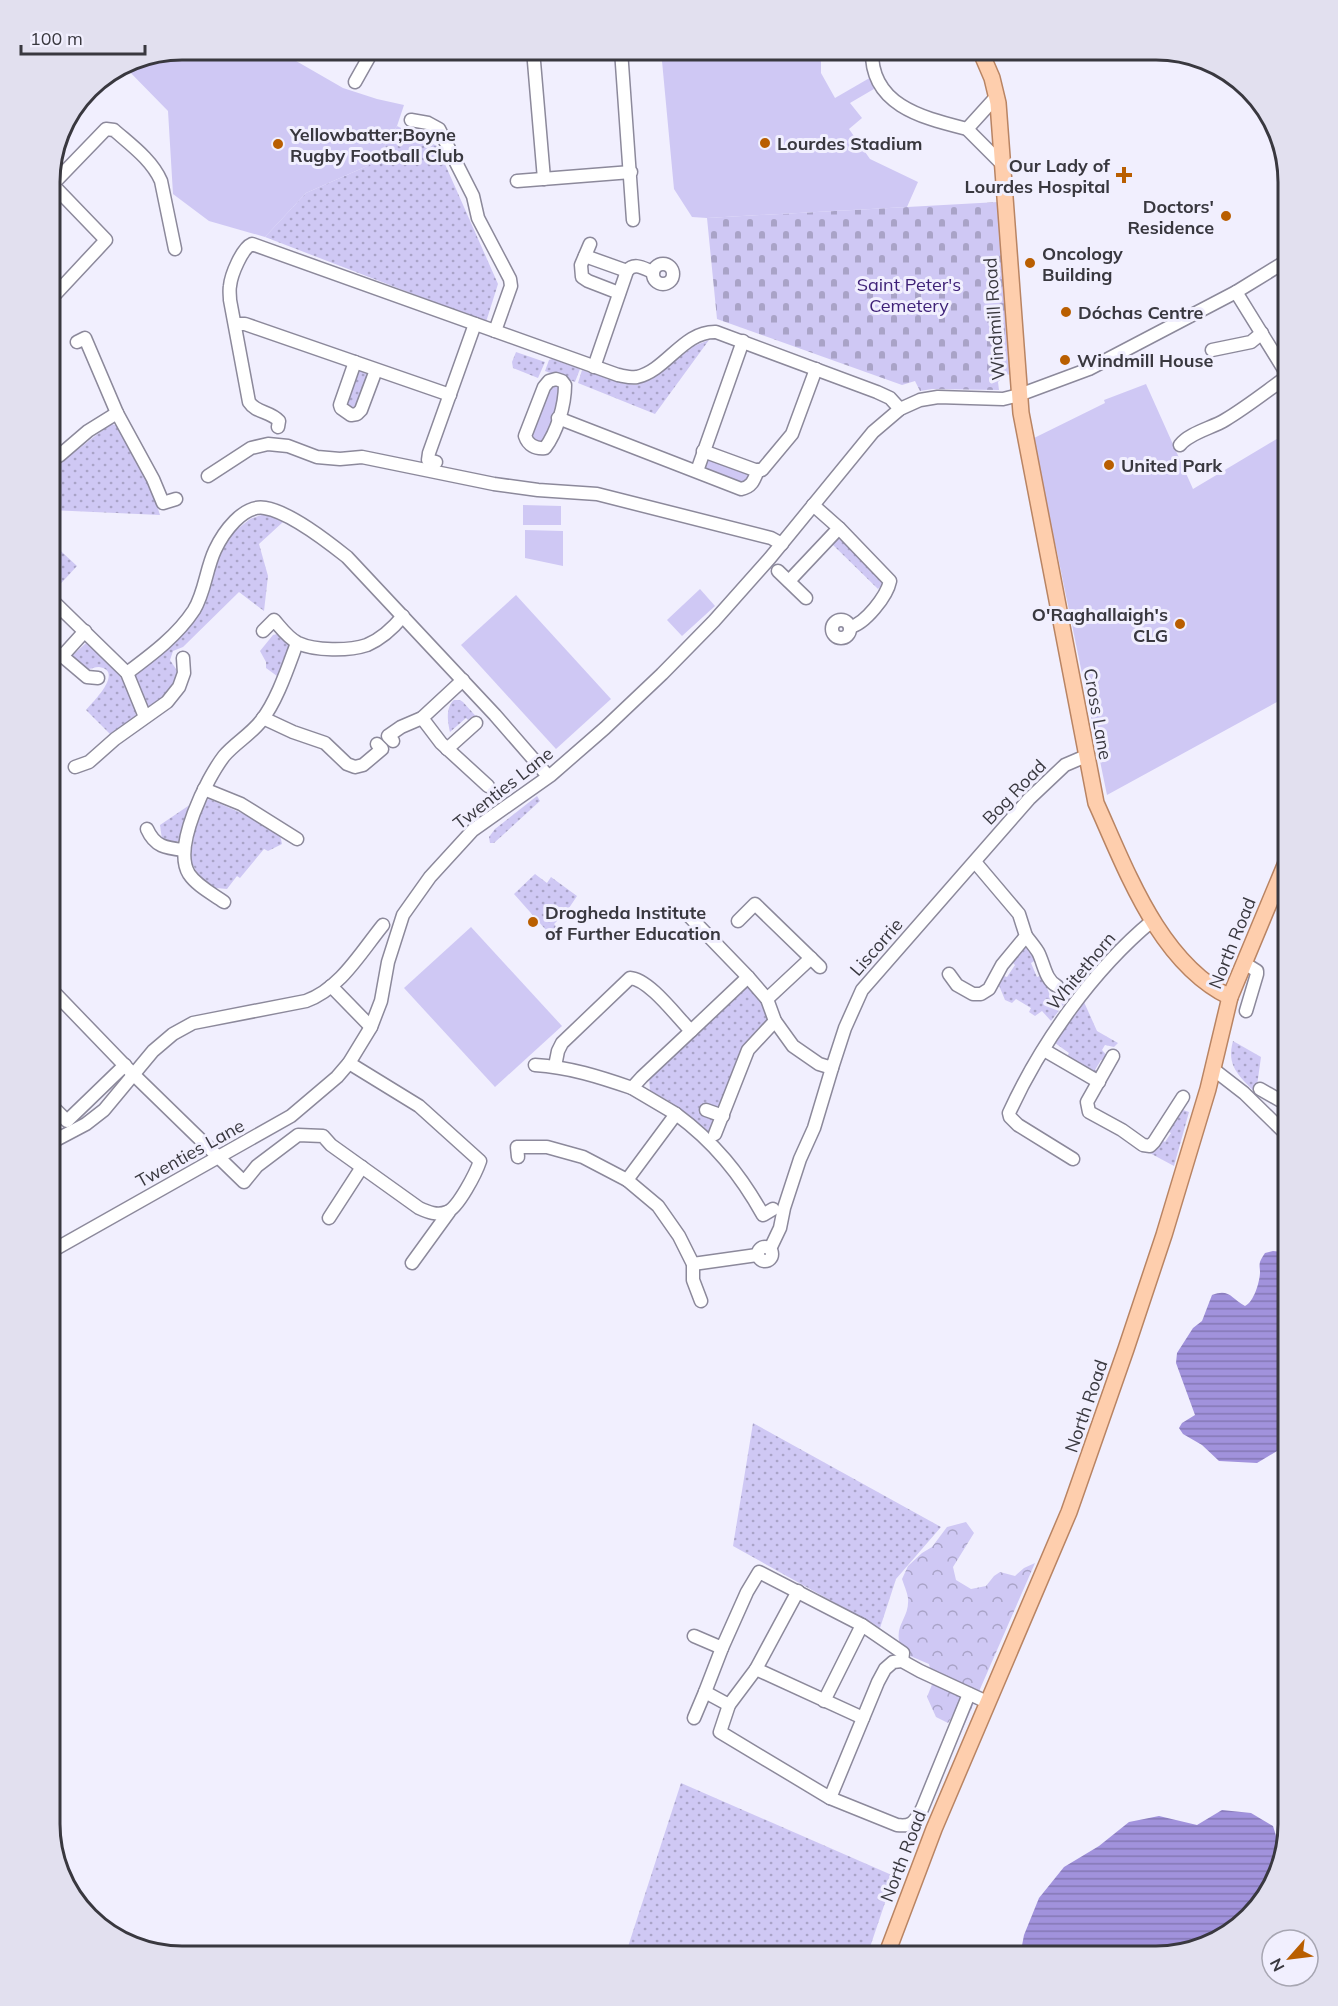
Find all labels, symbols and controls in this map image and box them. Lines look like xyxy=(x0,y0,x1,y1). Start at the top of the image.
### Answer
scale bar xyxy=(21,18,146,56)
text: 100 m xyxy=(30,27,83,50)
place label: Yellowbatter;Boyne Rugby Football Club xyxy=(289,123,464,167)
place label: Lourdes Stadium xyxy=(777,132,923,155)
marker: Lourdes Stadium xyxy=(758,136,772,150)
marker: Yellowbatter;Boyne Rugby Football Club xyxy=(271,137,285,151)
place label: Our Lady of Lourdes Hospital xyxy=(965,154,1110,198)
marker: Our Lady of Lourdes Hospital xyxy=(1115,166,1133,184)
place label: Doctors' Residence xyxy=(1127,195,1214,239)
marker: Doctors' Residence xyxy=(1219,209,1233,223)
place label: Oncology Building xyxy=(1042,242,1123,286)
marker: Oncology Building xyxy=(1023,256,1037,270)
street label: Windmill Road xyxy=(978,257,1010,381)
park label: Saint Peter's Cemetery xyxy=(857,273,961,317)
place label: Dóchas Centre xyxy=(1078,301,1204,324)
marker: Dóchas Centre xyxy=(1059,305,1073,319)
place label: Windmill House xyxy=(1077,349,1213,372)
marker: Windmill House xyxy=(1058,353,1072,367)
place label: United Park xyxy=(1121,454,1223,477)
marker: United Park xyxy=(1102,458,1116,472)
place label: O'Raghallaigh's CLG xyxy=(1032,603,1168,647)
marker: O'Raghallaigh's CLG xyxy=(1173,617,1187,631)
street label: Cross Lane xyxy=(1079,666,1117,762)
street label: Twenties Lane xyxy=(448,742,558,834)
street label: Bog Road xyxy=(977,754,1051,830)
street label: North Road xyxy=(1203,894,1261,992)
place label: Drogheda Institute of Further Education xyxy=(545,901,721,945)
street label: Liscorrie xyxy=(845,913,907,981)
marker: Drogheda Institute of Further Education xyxy=(526,915,540,929)
street label: Whitethorn xyxy=(1042,927,1120,1015)
street label: Twenties Lane xyxy=(132,1114,248,1192)
street label: North Road xyxy=(1059,1357,1113,1455)
street label: North Road xyxy=(875,1807,931,1905)
north arrow xyxy=(1260,1928,1320,1988)
text: N xyxy=(1265,1955,1288,1975)

